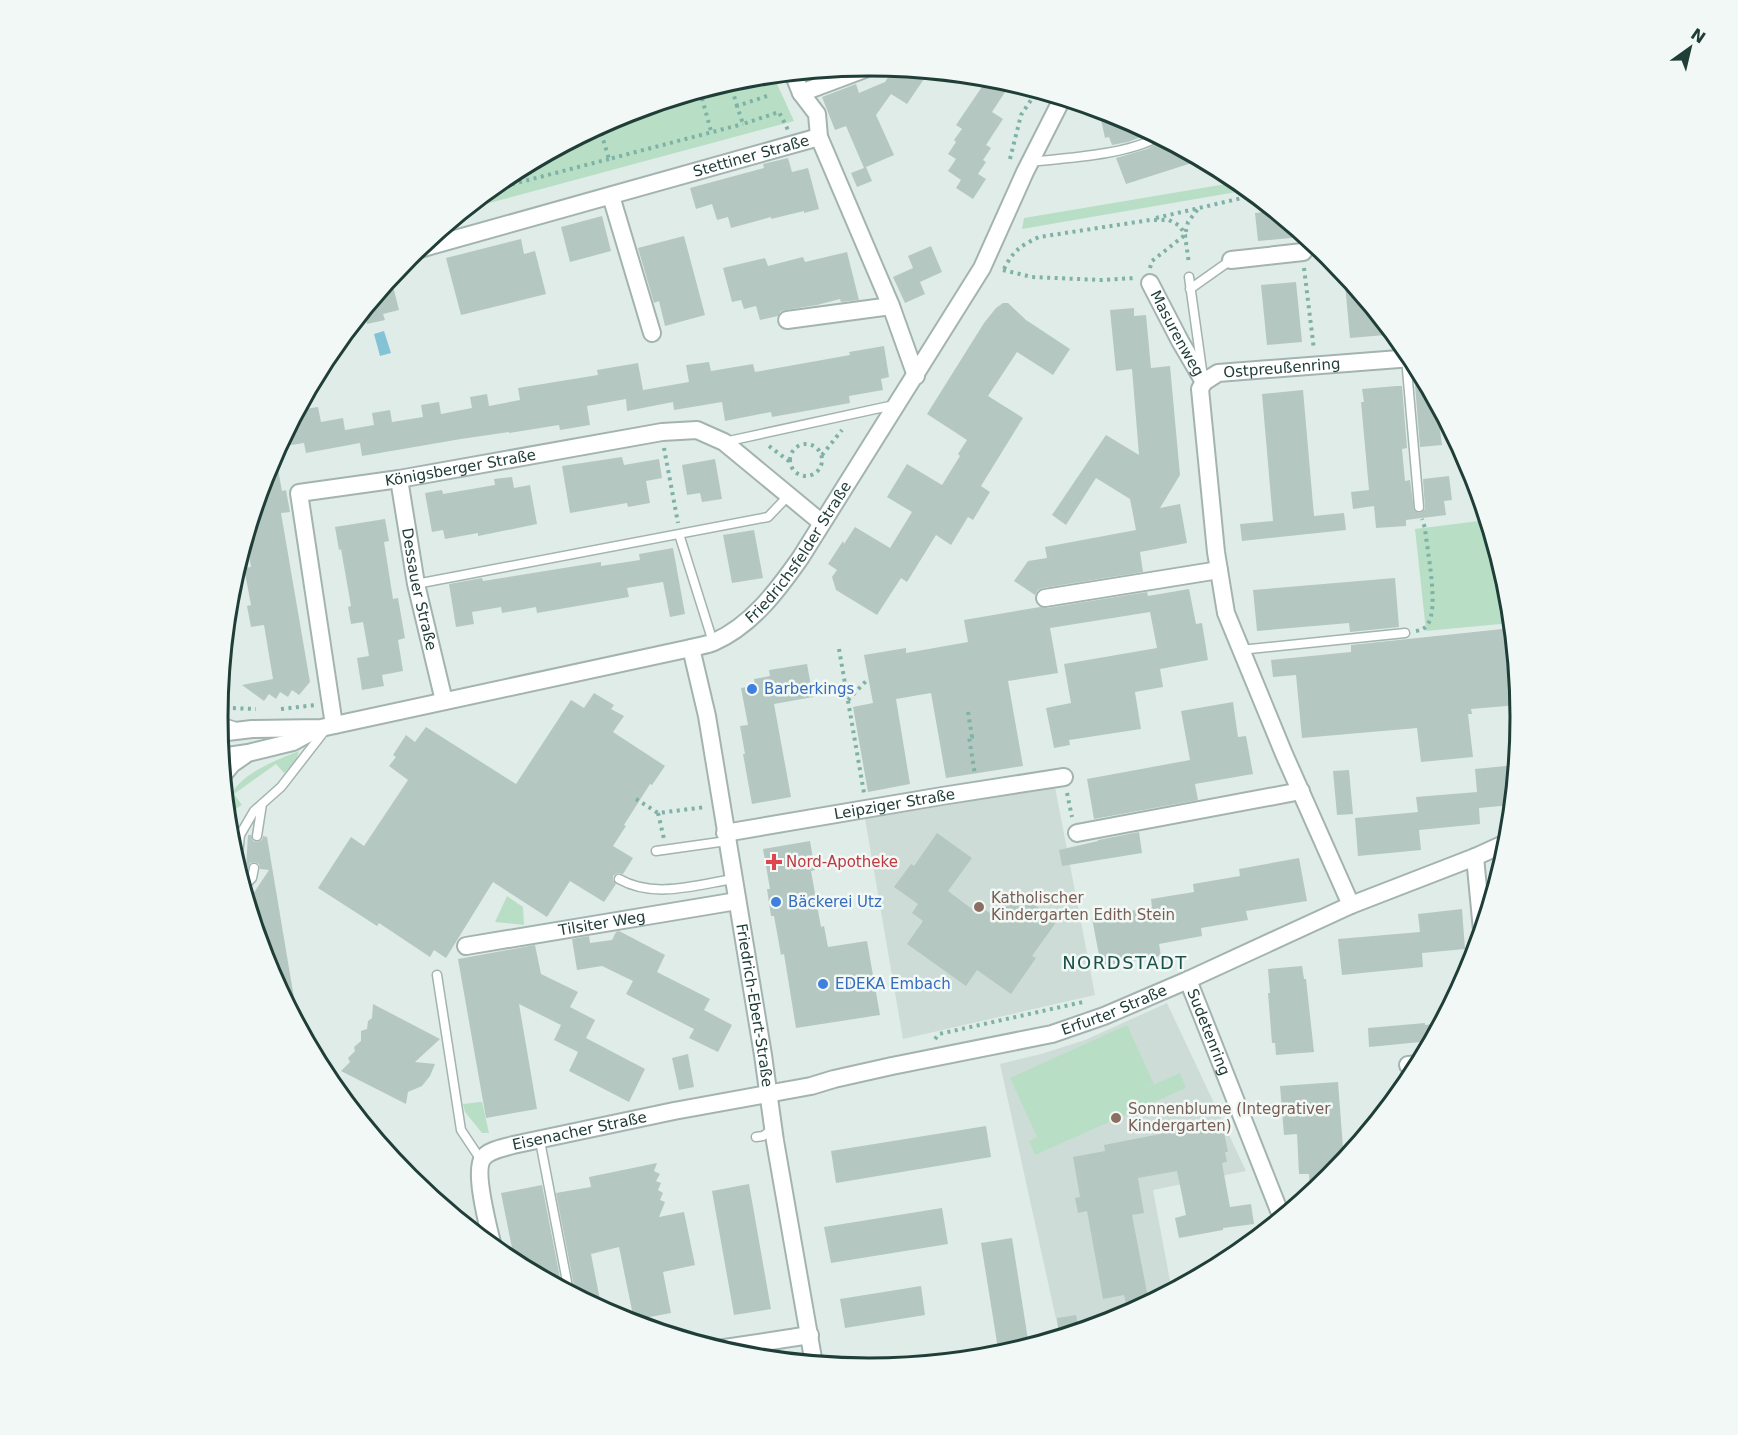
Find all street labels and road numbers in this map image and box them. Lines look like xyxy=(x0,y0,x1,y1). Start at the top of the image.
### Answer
street label: Stettiner Straße xyxy=(691,131,811,181)
street label: Masurenweg xyxy=(1146,287,1208,379)
street label: Ostpreußenring xyxy=(1223,355,1341,382)
street label: Königsberger Straße xyxy=(384,446,537,490)
street label: Friedrichsfelder Straße xyxy=(742,478,855,627)
street label: Dessauer Straße xyxy=(398,527,441,652)
street label: Leipziger Straße xyxy=(833,785,956,823)
street label: Tilsiter Weg xyxy=(556,907,647,940)
street label: Friedrich-Ebert-Straße xyxy=(732,922,776,1088)
street label: Erfurter Straße xyxy=(1059,981,1170,1039)
street label: Sudetenring xyxy=(1183,986,1234,1078)
street label: Eisenacher Straße xyxy=(511,1108,648,1154)

